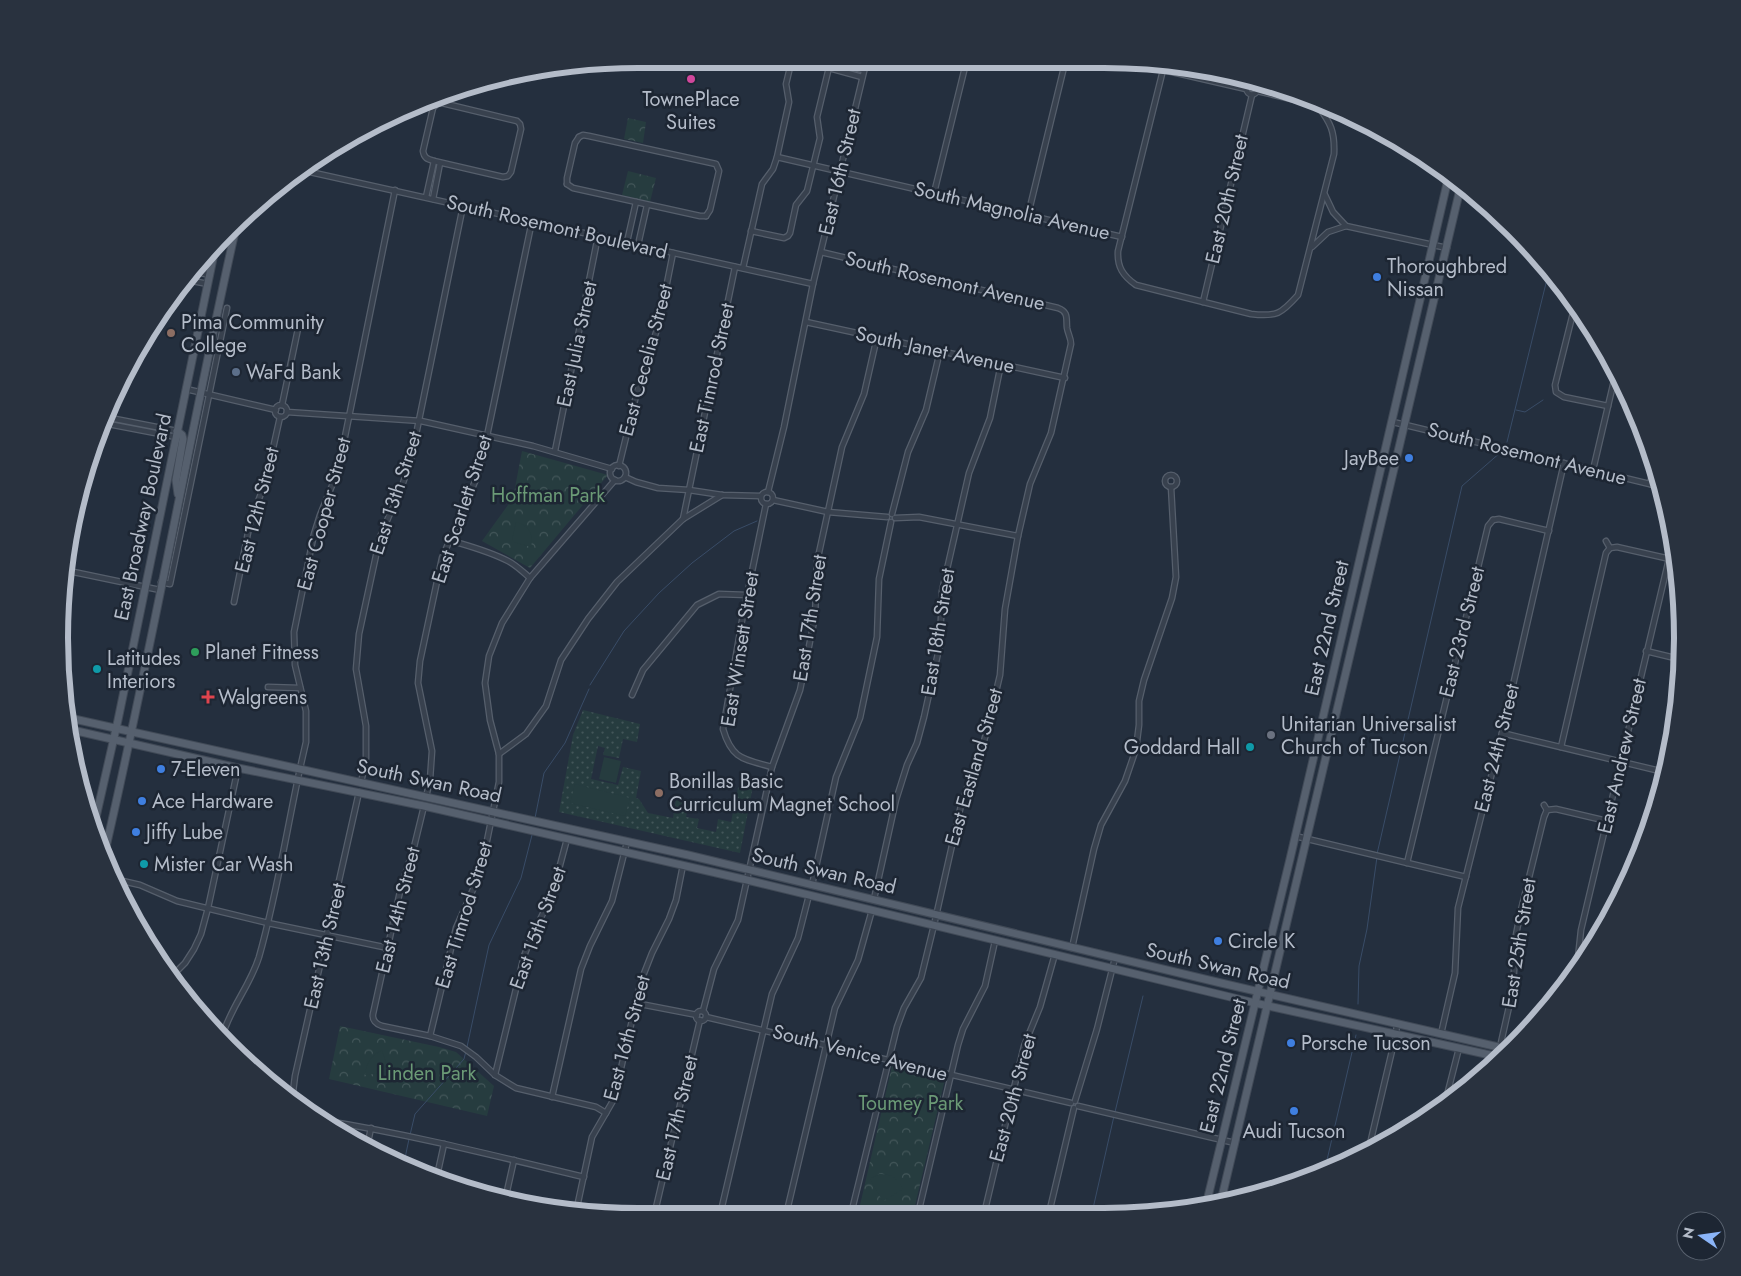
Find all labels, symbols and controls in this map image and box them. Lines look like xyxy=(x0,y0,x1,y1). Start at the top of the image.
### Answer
marker: TownePlace Suites xyxy=(685,73,697,85)
place label: TownePlace Suites xyxy=(642,85,740,137)
street label: East 16th Street xyxy=(811,106,869,238)
street label: East 20th Street xyxy=(1198,131,1256,267)
street label: South Magnolia Avenue xyxy=(911,174,1113,248)
street label: South Rosemont Boulevard xyxy=(444,187,670,267)
street label: South Rosemont Avenue xyxy=(842,244,1048,318)
place label: Thoroughbred Nissan xyxy=(1387,252,1507,304)
marker: Thoroughbred Nissan xyxy=(1371,271,1383,283)
street label: East Julia Street xyxy=(550,278,605,410)
street label: East Cecelia Street xyxy=(612,280,680,439)
street label: East Timrod Street xyxy=(682,300,742,455)
place label: Pima Community College xyxy=(181,308,324,360)
street label: South Janet Avenue xyxy=(853,319,1017,381)
marker: Pima Community College xyxy=(165,327,177,339)
place label: WaFd Bank xyxy=(246,358,341,387)
marker: WaFd Bank xyxy=(230,366,242,378)
street label: East Broadway Boulevard xyxy=(107,411,179,623)
street label: South Rosemont Avenue xyxy=(1424,415,1630,493)
street label: East 13th Street xyxy=(362,427,430,559)
street label: East Scarlett Street xyxy=(424,431,500,587)
street label: East Cooper Street xyxy=(290,434,358,594)
street label: East 12th Street xyxy=(227,444,287,576)
place label: JayBee xyxy=(1341,444,1399,473)
marker: JayBee xyxy=(1403,452,1415,464)
park label: Hoffman Park xyxy=(491,481,605,510)
street label: East 17th Street xyxy=(786,552,834,683)
street label: East 22nd Street xyxy=(1297,557,1357,698)
street label: East 23rd Street xyxy=(1432,563,1492,700)
street label: East 18th Street xyxy=(914,566,962,698)
street label: East Winsett Street xyxy=(713,569,767,729)
place label: Planet Fitness xyxy=(205,638,319,667)
place label: Latitudes Interiors xyxy=(107,644,181,696)
marker: Planet Fitness xyxy=(189,646,201,658)
marker: Latitudes Interiors xyxy=(91,663,103,675)
street label: East Andrew Street xyxy=(1590,675,1654,836)
street label: East 24th Street xyxy=(1467,680,1527,815)
place label: Walgreens xyxy=(218,683,307,712)
street label: East Eastland Street xyxy=(938,685,1010,849)
marker: Walgreens xyxy=(202,691,214,703)
place label: Unitarian Universalist Church of Tucson xyxy=(1281,710,1456,762)
marker: Unitarian Universalist Church of Tucson xyxy=(1265,729,1277,741)
place label: Goddard Hall xyxy=(1124,733,1240,762)
marker: Goddard Hall xyxy=(1244,741,1256,753)
street label: South Swan Road xyxy=(354,751,504,811)
place label: 7-Eleven xyxy=(171,755,241,784)
marker: 7-Eleven xyxy=(155,763,167,775)
place label: Bonillas Basic Curriculum Magnet School xyxy=(669,767,895,819)
place label: Ace Hardware xyxy=(152,787,273,816)
marker: Bonillas Basic Curriculum Magnet School xyxy=(653,787,665,799)
marker: Ace Hardware xyxy=(136,795,148,807)
place label: Jiffy Lube xyxy=(143,818,223,847)
marker: Jiffy Lube xyxy=(130,826,142,838)
street label: East Timrod Street xyxy=(428,838,500,992)
street label: South Swan Road xyxy=(749,840,899,902)
street label: East 14th Street xyxy=(368,844,428,976)
place label: Mister Car Wash xyxy=(154,850,294,879)
marker: Mister Car Wash xyxy=(138,858,150,870)
street label: East 15th Street xyxy=(502,862,574,993)
street label: East 25th Street xyxy=(1494,876,1544,1010)
street label: East 13th Street xyxy=(296,880,354,1012)
place label: Circle K xyxy=(1228,927,1296,956)
street label: South Swan Road xyxy=(1143,935,1293,997)
marker: Circle K xyxy=(1212,935,1224,947)
street label: East 16th Street xyxy=(596,972,658,1104)
street label: East 22nd Street xyxy=(1192,995,1254,1136)
street label: South Venice Avenue xyxy=(769,1017,951,1089)
place label: Porsche Tucson xyxy=(1301,1029,1431,1058)
street label: East 20th Street xyxy=(982,1030,1044,1165)
marker: Porsche Tucson xyxy=(1285,1037,1297,1049)
street label: East 17th Street xyxy=(648,1052,706,1184)
park label: Linden Park xyxy=(378,1059,476,1088)
park label: Toumey Park xyxy=(859,1089,964,1118)
marker: Audi Tucson xyxy=(1288,1105,1300,1117)
place label: Audi Tucson xyxy=(1242,1117,1346,1146)
north arrow xyxy=(1676,1211,1726,1261)
text: N xyxy=(1677,1225,1699,1241)

